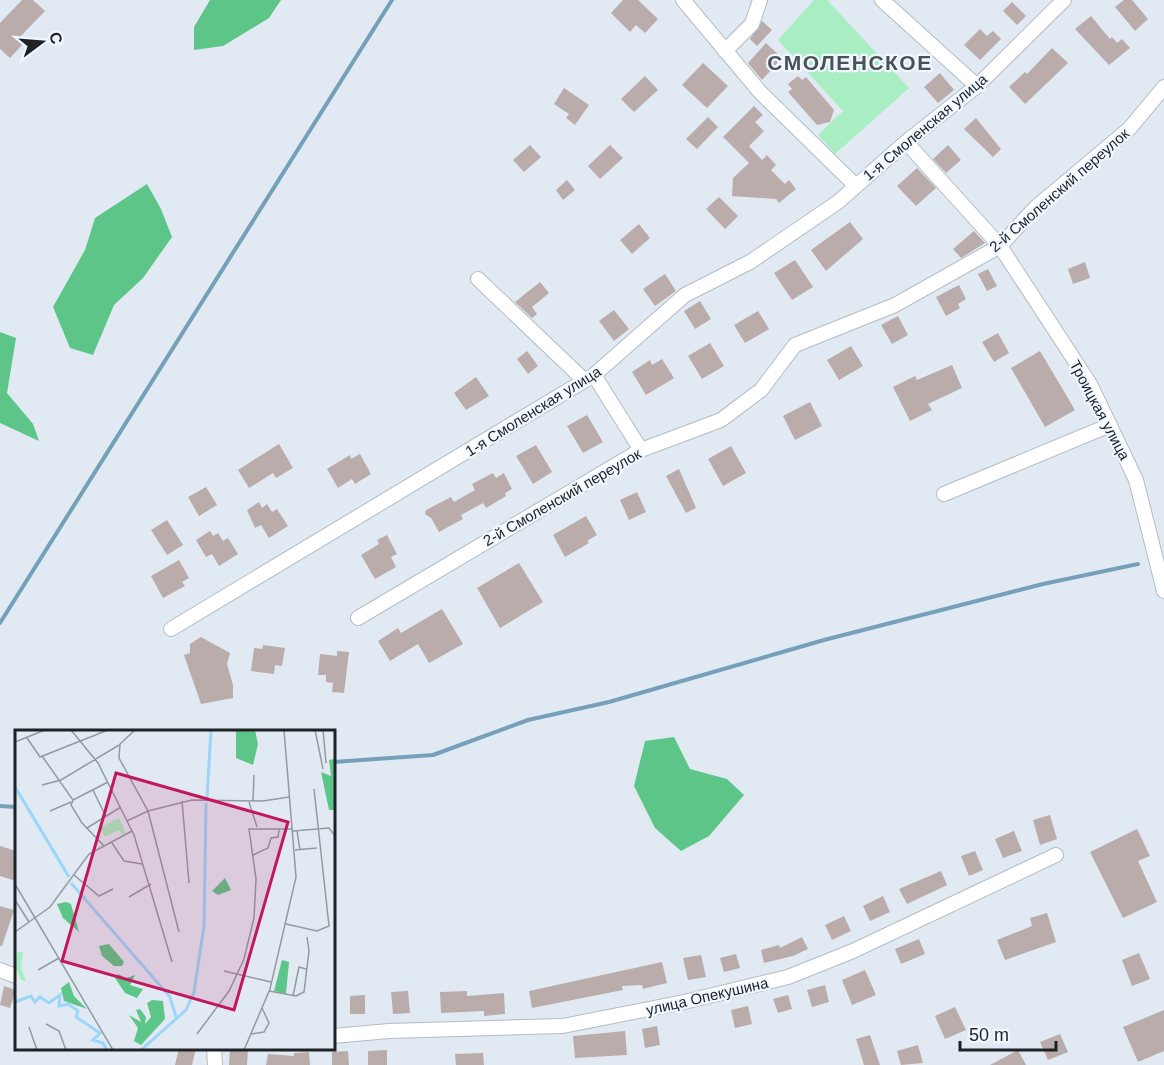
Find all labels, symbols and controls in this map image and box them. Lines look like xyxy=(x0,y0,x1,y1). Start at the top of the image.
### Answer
north arrow xyxy=(12,12,72,72)
text: С xyxy=(46,30,66,46)
district label: СМОЛЕНСКОЕ xyxy=(767,51,933,74)
street label: 1-я Смоленская улица xyxy=(860,70,991,184)
street label: 2-й Смоленский переулок xyxy=(986,124,1133,255)
street label: Троицкая улица xyxy=(1066,357,1134,463)
street label: 1-я Смоленская улица xyxy=(462,362,604,460)
street label: 2-й Смоленский переулок xyxy=(480,445,644,549)
inset map xyxy=(15,730,334,1050)
street label: улица Опекушина xyxy=(644,974,770,1018)
scale bar xyxy=(960,1014,1056,1052)
text: 50 m xyxy=(969,1025,1009,1045)

